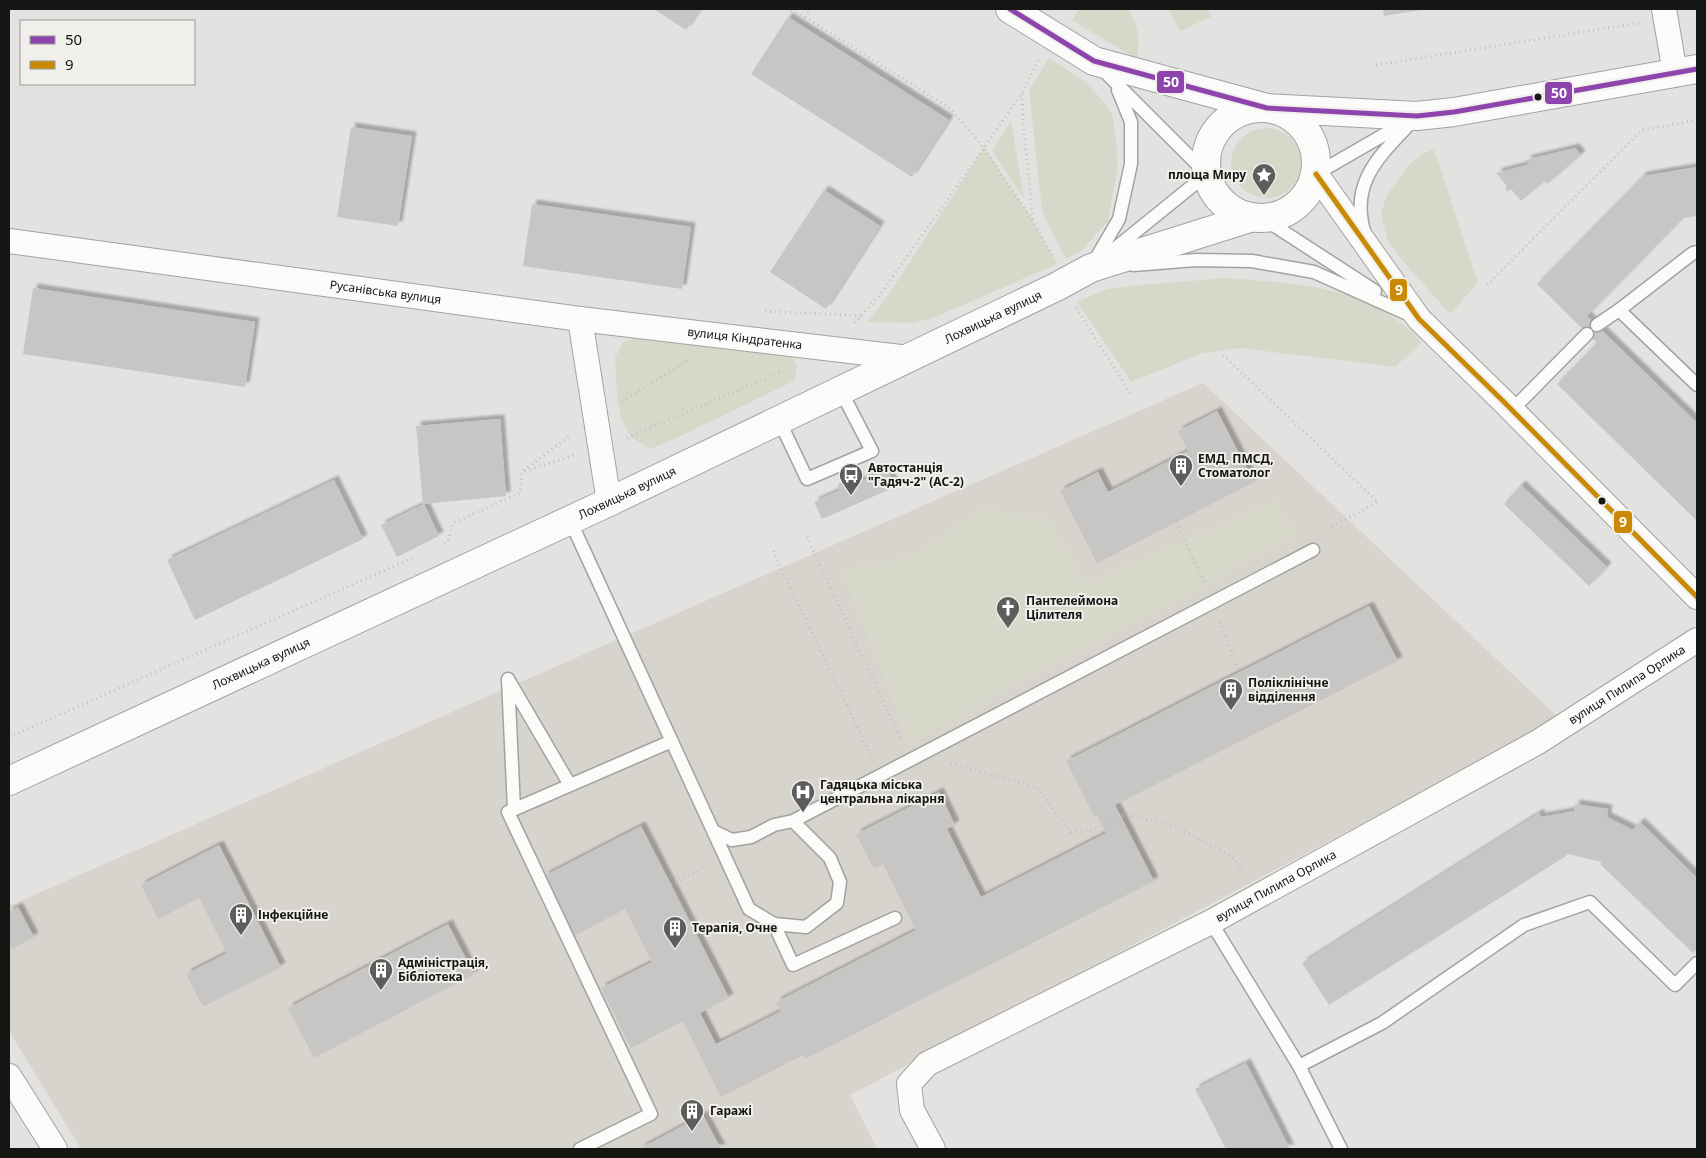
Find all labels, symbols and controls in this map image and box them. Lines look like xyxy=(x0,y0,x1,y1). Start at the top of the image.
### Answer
legend xyxy=(20,20,195,85)
text: 50 xyxy=(65,29,82,49)
text: 9 xyxy=(65,54,74,74)
line badge: 50 xyxy=(1156,70,1185,94)
text: 50 xyxy=(1163,72,1179,91)
line badge: 50 xyxy=(1544,81,1573,105)
text: 50 xyxy=(1551,83,1567,102)
unlabelled marker xyxy=(1533,92,1543,102)
place icon: площа Миру xyxy=(1251,162,1277,196)
place label: площа Миру xyxy=(1168,166,1246,183)
street label: Русанівська вулиця xyxy=(329,276,442,308)
line badge: 9 xyxy=(1389,278,1408,302)
text: 9 xyxy=(1395,280,1403,299)
street label: Лохвицька вулиця xyxy=(941,286,1045,348)
street label: вулиця Кіндратенка xyxy=(687,323,803,353)
place label: ЕМД, ПМСД, Стоматолог xyxy=(1198,450,1274,481)
building icon: ЕМД, ПМСД, Стоматолог xyxy=(1168,453,1194,487)
place label: Автостанція "Гадяч-2" (АС-2) xyxy=(868,459,964,490)
street label: Лохвицька вулиця xyxy=(575,462,679,523)
bus stop icon: Автостанція "Гадяч-2" (АС-2) xyxy=(838,462,864,496)
unlabelled marker xyxy=(1597,496,1607,506)
line badge: 9 xyxy=(1613,510,1633,534)
text: 9 xyxy=(1619,512,1627,531)
place label: Пантелеймона Цілителя xyxy=(1026,592,1118,623)
church icon: Пантелеймона Цілителя xyxy=(995,595,1021,629)
street label: Лохвицька вулиця xyxy=(209,633,313,693)
street label: вулиця Пилипа Орлика xyxy=(1565,641,1689,728)
place label: Поліклінічне відділення xyxy=(1248,674,1328,705)
building icon: Поліклінічне відділення xyxy=(1218,677,1244,711)
place label: Гадяцька міська центральна лікарня xyxy=(820,776,944,807)
hospital icon: Гадяцька міська центральна лікарня xyxy=(790,779,816,813)
street label: вулиця Пилипа Орлика xyxy=(1212,846,1339,926)
building icon: Інфекційне xyxy=(228,902,254,936)
place label: Інфекційне xyxy=(258,906,328,923)
building icon: Терапія, Очне xyxy=(662,915,688,949)
place label: Терапія, Очне xyxy=(692,919,777,936)
place label: Адміністрація, Бібліотека xyxy=(398,954,489,985)
building icon: Адміністрація, Бібліотека xyxy=(368,957,394,991)
building icon: Гаражі xyxy=(679,1098,705,1132)
place label: Гаражі xyxy=(710,1102,752,1119)

